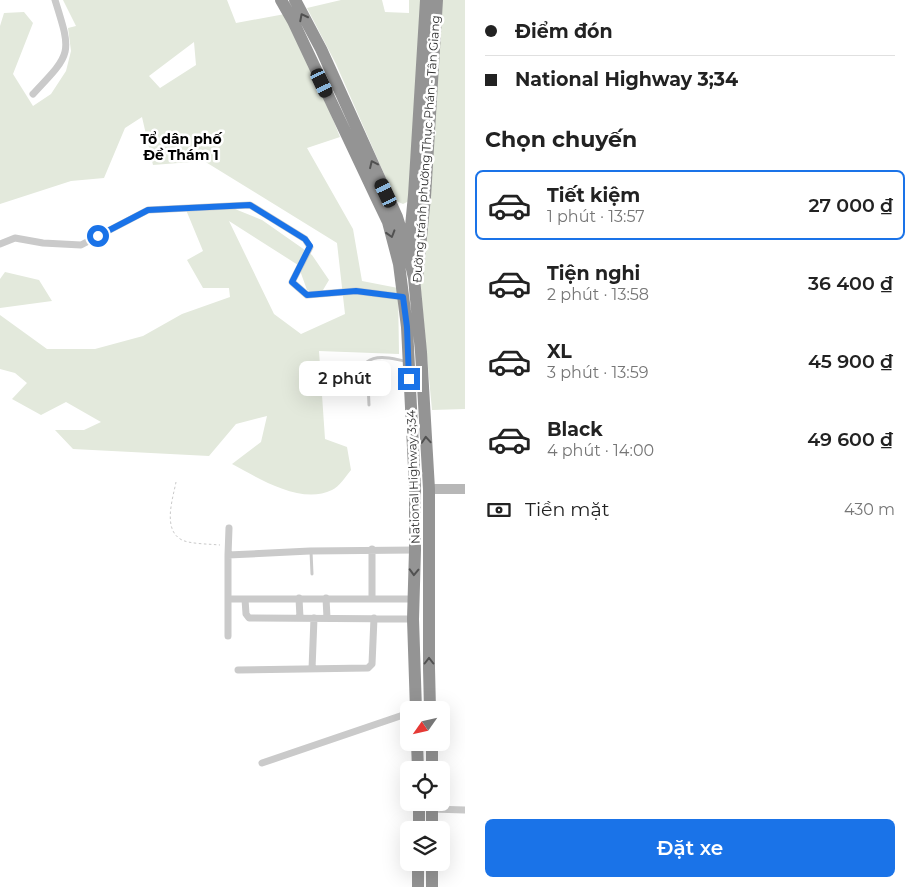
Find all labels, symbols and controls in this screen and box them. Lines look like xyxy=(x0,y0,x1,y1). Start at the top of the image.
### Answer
one-way arrow xyxy=(299,13,309,22)
street label: Đường tránh phường Thục Phán - Tân Giang xyxy=(409,15,443,283)
text: Điểm đón xyxy=(515,20,613,43)
car xyxy=(308,66,335,100)
text: National Highway 3;34 xyxy=(515,68,738,91)
text: Chọn chuyến xyxy=(485,126,637,153)
district label: Tổ dân phố Đề Thám 1 xyxy=(140,130,224,164)
one-way arrow xyxy=(369,160,379,169)
car xyxy=(372,176,399,210)
icon: car xyxy=(487,183,532,228)
text: Tiết kiệm xyxy=(547,184,640,207)
text: 27 000 ₫ xyxy=(808,194,893,217)
text: 1 phút · 13:57 xyxy=(547,207,645,226)
route start xyxy=(87,225,109,247)
one-way arrow xyxy=(386,229,396,238)
icon: car xyxy=(487,261,532,306)
text: Tiện nghi xyxy=(547,262,640,285)
text: 36 400 ₫ xyxy=(808,272,893,295)
text: 2 phút · 13:58 xyxy=(547,285,649,304)
icon: car xyxy=(487,339,532,384)
text: XL xyxy=(547,340,572,363)
text: 45 900 ₫ xyxy=(808,350,893,373)
callout: 2 phút xyxy=(299,362,392,396)
text: 3 phút · 13:59 xyxy=(547,363,649,382)
route end xyxy=(398,368,420,390)
text: 2 phút xyxy=(318,369,372,388)
street label: National Highway 3;34 xyxy=(403,410,423,544)
icon: car xyxy=(487,417,532,462)
text: Black xyxy=(547,418,603,441)
text: 49 600 ₫ xyxy=(807,428,893,451)
one-way arrow xyxy=(420,436,431,444)
text: 4 phút · 14:00 xyxy=(547,441,654,460)
icon: cash xyxy=(485,496,513,524)
text: Tiền mặt xyxy=(525,498,609,521)
text: 430 m xyxy=(844,500,895,519)
one-way arrow xyxy=(409,568,420,576)
one-way arrow xyxy=(424,657,434,665)
north arrow xyxy=(400,701,450,751)
map controls xyxy=(400,701,450,871)
button: locate xyxy=(400,761,450,811)
button: Đặt xe xyxy=(485,819,895,877)
button: layers xyxy=(400,821,450,871)

